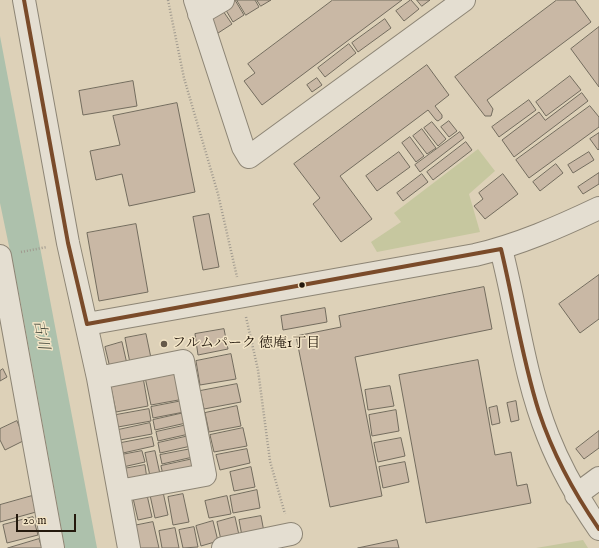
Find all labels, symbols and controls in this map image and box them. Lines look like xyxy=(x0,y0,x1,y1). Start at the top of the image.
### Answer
unlabelled marker xyxy=(297,280,307,290)
water label: 古川 xyxy=(28,319,52,351)
place label: フルムパーク 徳庵1丁目 xyxy=(172,336,320,352)
marker: フルムパーク 徳庵1丁目 xyxy=(159,339,169,349)
scale bar xyxy=(18,506,78,532)
text: 20 m xyxy=(23,513,46,528)

